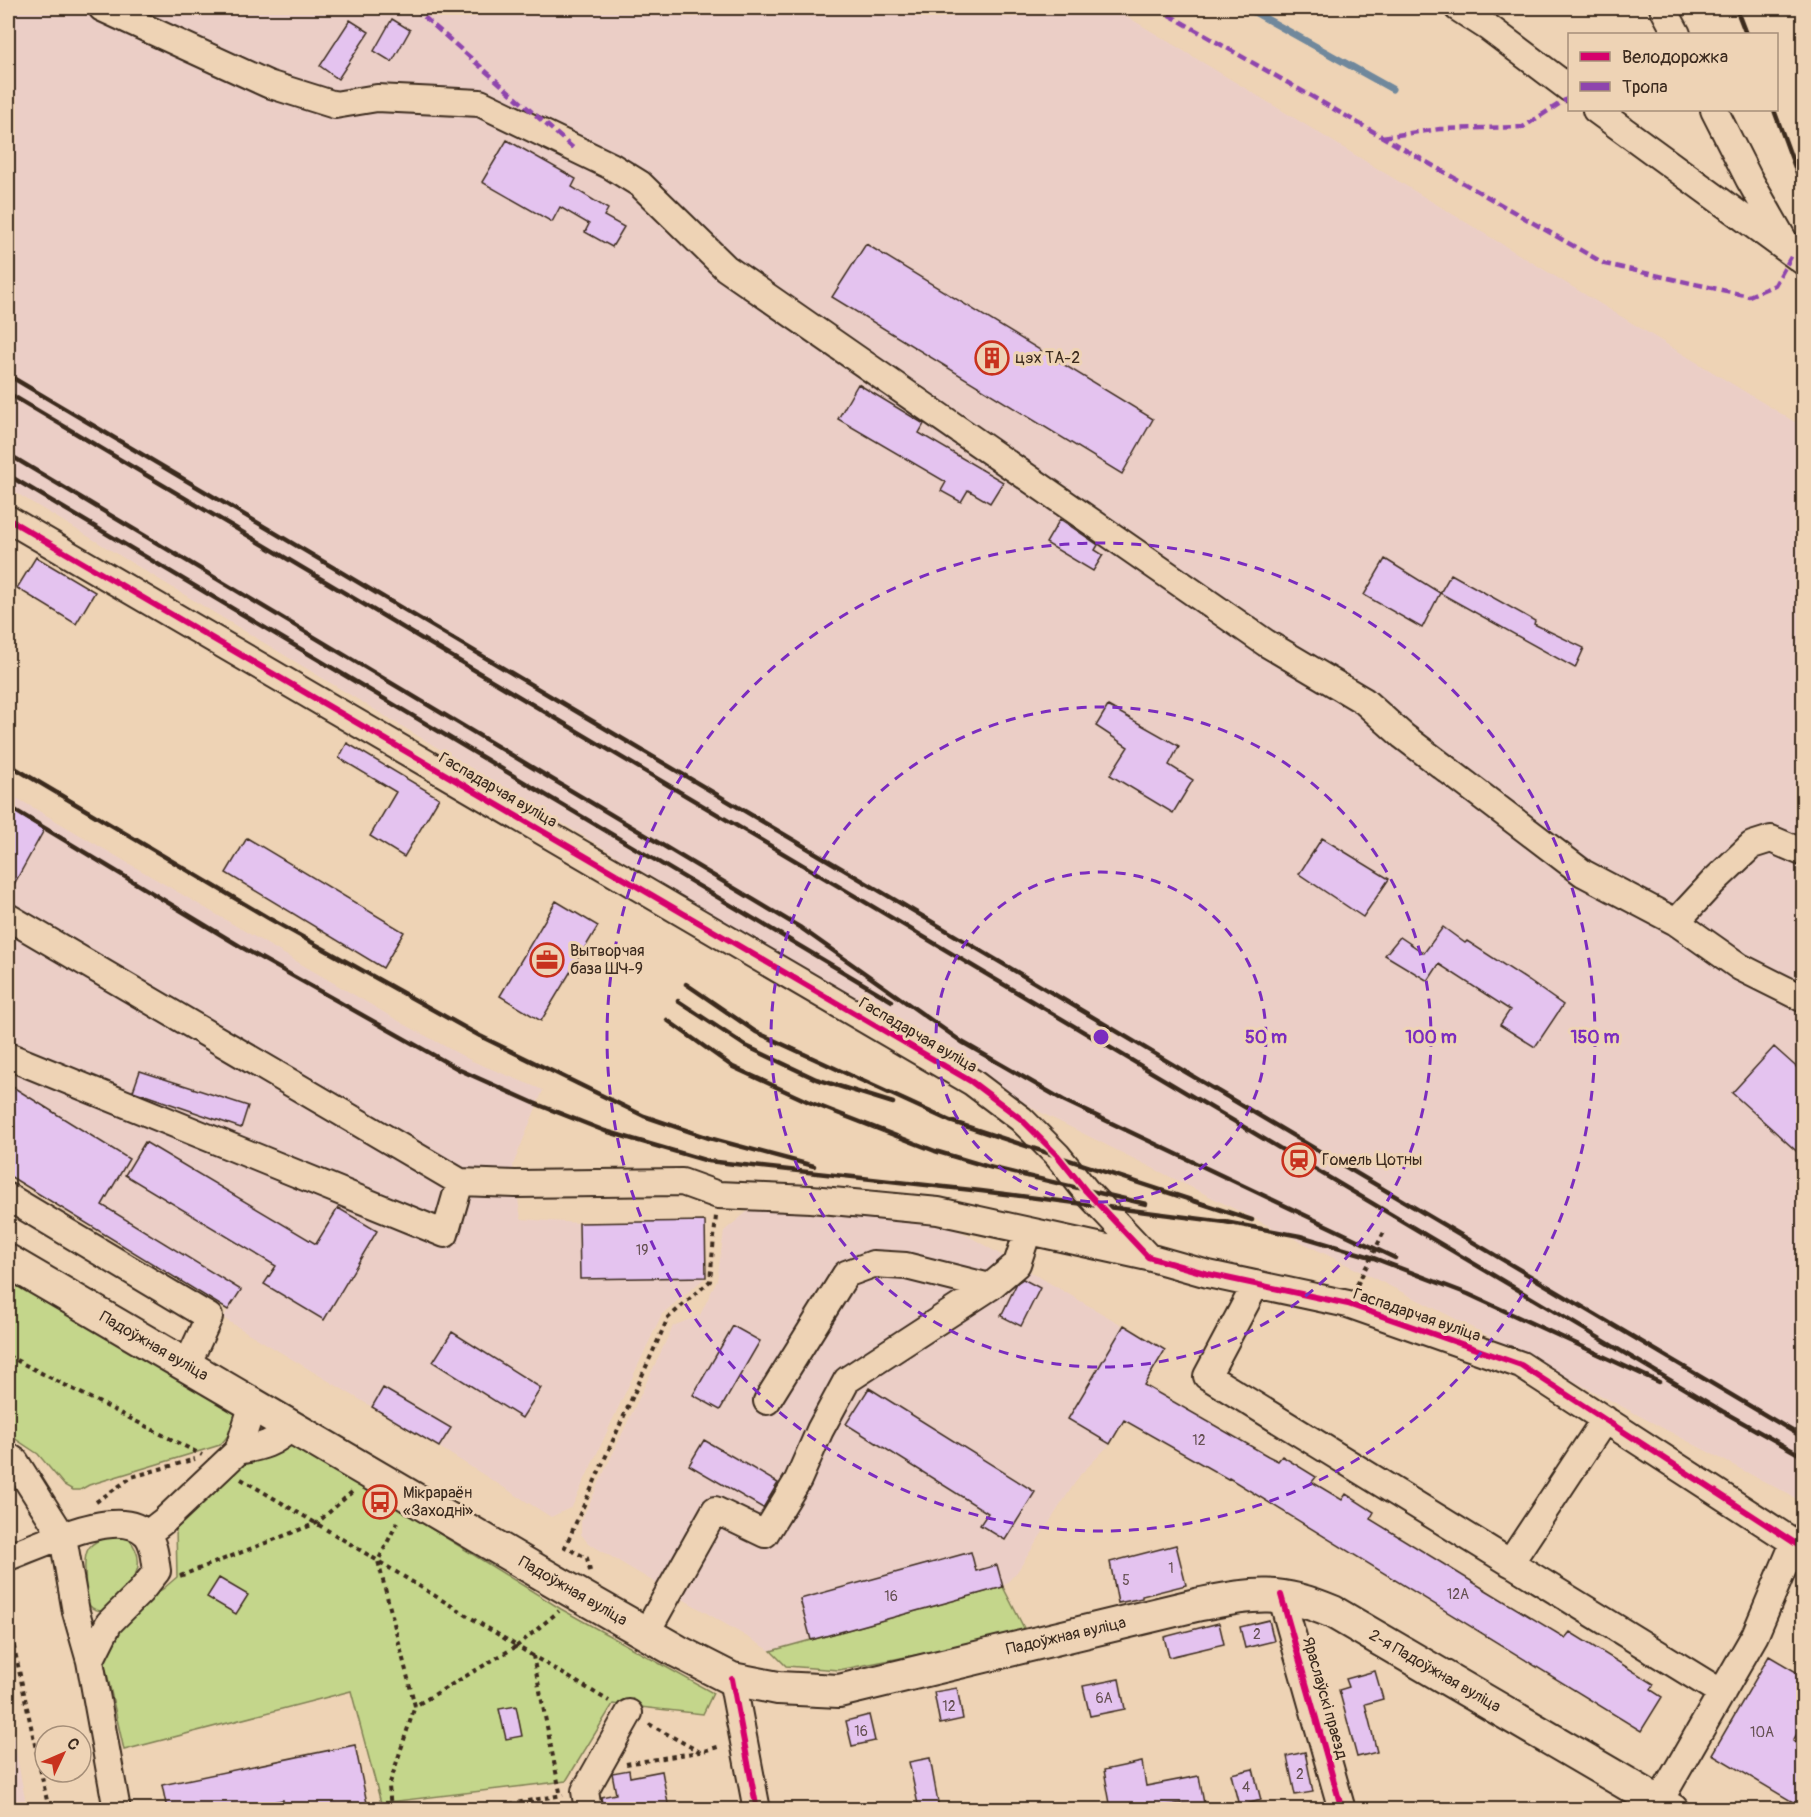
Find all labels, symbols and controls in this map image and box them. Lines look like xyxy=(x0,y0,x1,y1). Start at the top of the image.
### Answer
legend xyxy=(1568,33,1778,111)
text: Велодорожка xyxy=(1622,46,1728,69)
text: Тропа xyxy=(1622,76,1668,99)
building icon: цэх ТА-2 xyxy=(974,340,1010,376)
place label: цэх ТА-2 xyxy=(1015,348,1080,368)
street label: Гаспадарчая вуліца xyxy=(435,748,561,832)
place label: Вытворчая база ШЧ-9 xyxy=(570,941,644,979)
office icon: Вытворчая база ШЧ-9 xyxy=(529,942,565,978)
street label: Гаспадарчая вуліца xyxy=(855,993,981,1077)
text: 50 m xyxy=(1245,1026,1287,1049)
text: 100 m xyxy=(1405,1026,1457,1049)
text: 150 m xyxy=(1571,1026,1620,1049)
centre of rings xyxy=(1091,1027,1111,1047)
station icon: Гомель Цотны xyxy=(1281,1142,1317,1178)
place label: Гомель Цотны xyxy=(1322,1150,1422,1170)
house number: 19 xyxy=(636,1242,648,1259)
street label: Гаспадарчая вуліца xyxy=(1351,1284,1483,1346)
street label: Падоўжная вуліца xyxy=(96,1307,212,1385)
house number: 12 xyxy=(1192,1432,1206,1449)
place label: Мікрараён «Заходні» xyxy=(403,1483,473,1521)
bus stop icon: Мікрараён «Заходні» xyxy=(362,1484,398,1520)
street label: Падоўжная вуліца xyxy=(515,1552,631,1630)
house number: 1 xyxy=(1168,1560,1174,1577)
house number: 5 xyxy=(1122,1572,1130,1589)
house number: 12А xyxy=(1447,1586,1469,1603)
house number: 16 xyxy=(884,1588,898,1605)
street label: Падоўжная вуліца xyxy=(1004,1613,1128,1659)
street label: 2-я Падоўжная вуліца xyxy=(1365,1625,1505,1717)
house number: 2 xyxy=(1253,1626,1261,1643)
street label: Яраслаўскі праезд xyxy=(1298,1635,1352,1762)
house number: 6А xyxy=(1095,1690,1113,1707)
house number: 12 xyxy=(942,1698,956,1715)
house number: 16 xyxy=(854,1723,868,1740)
north arrow xyxy=(33,1724,93,1784)
house number: 10А xyxy=(1750,1724,1774,1741)
text: С xyxy=(62,1734,84,1755)
house number: 2 xyxy=(1296,1766,1304,1783)
house number: 4 xyxy=(1242,1779,1250,1796)

